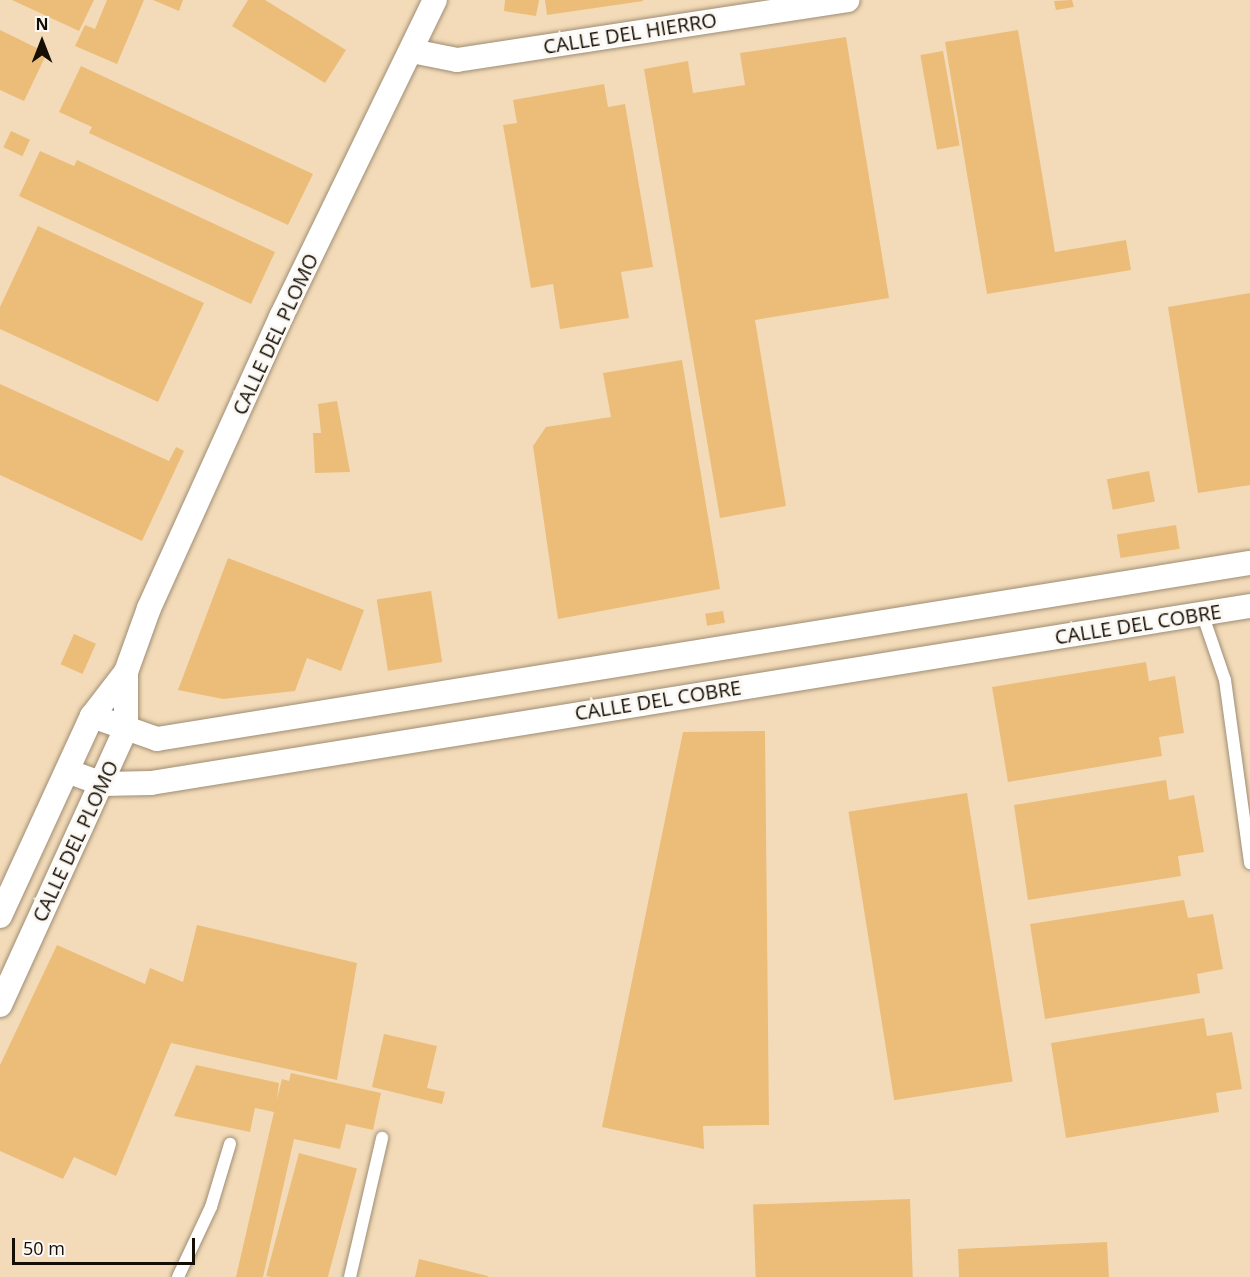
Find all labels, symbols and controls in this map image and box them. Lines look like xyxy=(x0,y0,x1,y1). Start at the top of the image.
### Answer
street label: CALLE DEL HIERRO xyxy=(542,7,718,59)
north arrow xyxy=(12,12,72,72)
text: N xyxy=(35,13,49,35)
street label: CALLE DEL PLOMO xyxy=(227,250,323,418)
street label: CALLE DEL COBRE xyxy=(1053,599,1223,649)
street label: CALLE DEL COBRE xyxy=(573,675,743,725)
street label: CALLE DEL PLOMO xyxy=(27,757,123,925)
scale bar xyxy=(15,1226,198,1264)
text: 50 m xyxy=(23,1236,65,1260)

